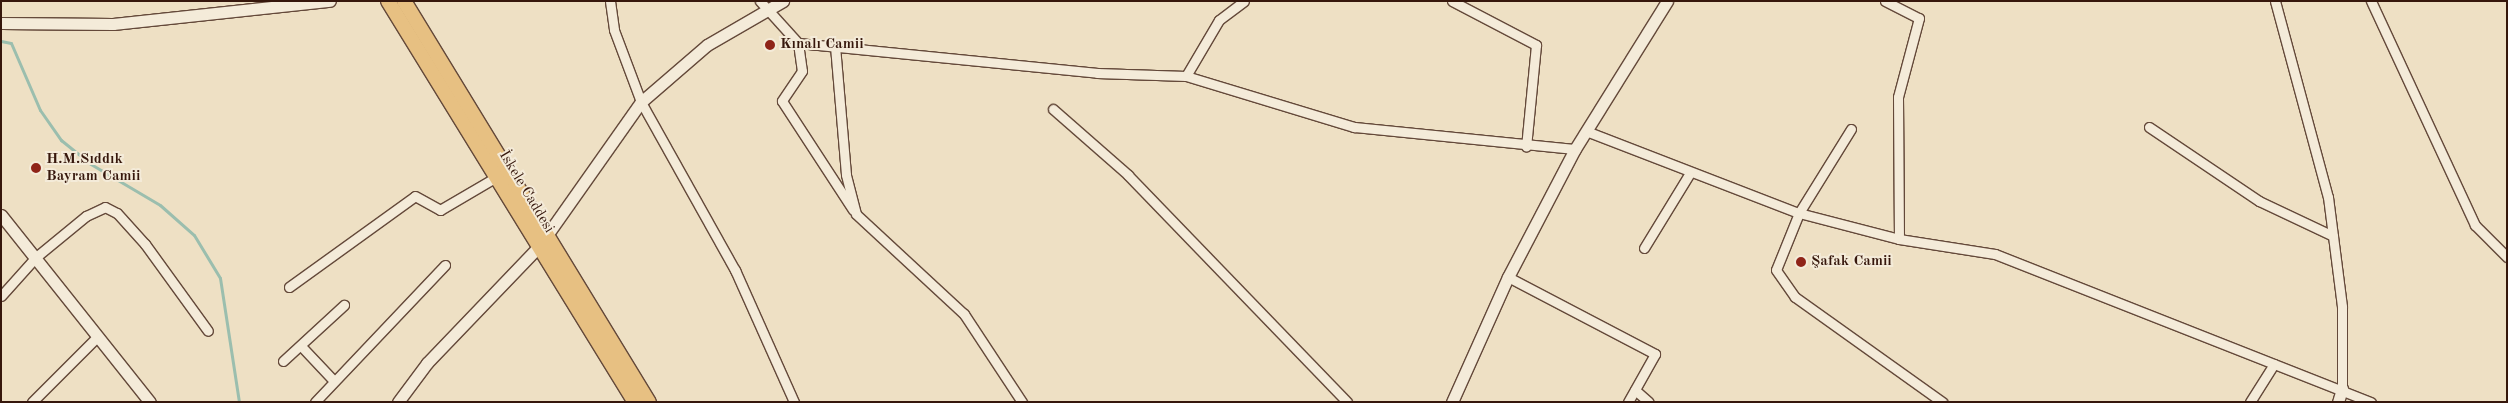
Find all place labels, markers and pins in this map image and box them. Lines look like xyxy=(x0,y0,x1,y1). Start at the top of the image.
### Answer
place label: Kınalı Camii xyxy=(780,36,864,54)
marker: Kınalı Camii xyxy=(764,39,776,51)
place label: H.M.Sıddık Bayram Camii xyxy=(46,150,140,185)
marker: H.M.Sıddık Bayram Camii xyxy=(30,162,42,174)
place label: Şafak Camii xyxy=(1811,253,1892,271)
marker: Şafak Camii xyxy=(1795,256,1807,268)

